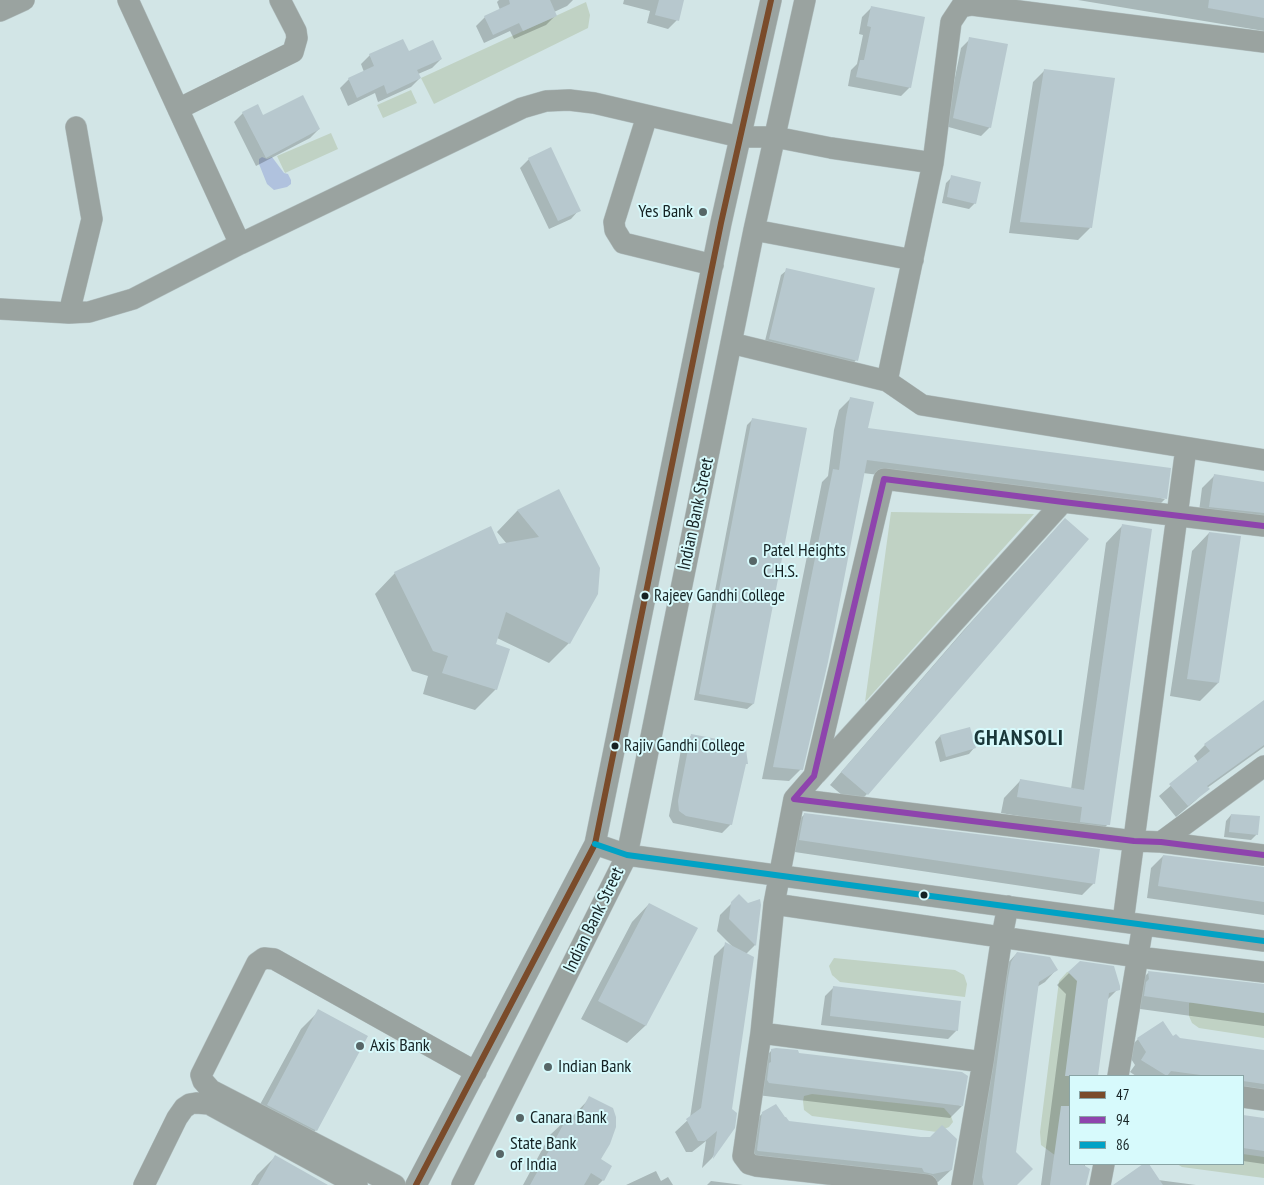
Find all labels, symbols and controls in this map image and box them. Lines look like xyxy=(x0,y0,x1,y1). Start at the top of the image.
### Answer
place label: Yes Bank xyxy=(638,201,693,223)
marker: Yes Bank xyxy=(697,206,709,218)
street label: Indian Bank Street xyxy=(674,456,718,572)
place label: Patel Heights C.H.S. xyxy=(763,540,846,582)
marker: Patel Heights C.H.S. xyxy=(747,555,759,567)
place label: Rajeev Gandhi College xyxy=(654,586,785,606)
marker: Rajeev Gandhi College xyxy=(640,591,650,601)
district label: GHANSOLI xyxy=(973,726,1065,752)
place label: Rajiv Gandhi College xyxy=(624,736,745,756)
marker: Rajiv Gandhi College xyxy=(610,741,620,751)
street label: Indian Bank Street xyxy=(559,864,629,976)
unlabelled marker xyxy=(919,890,929,900)
place label: Axis Bank xyxy=(370,1035,430,1057)
marker: Axis Bank xyxy=(354,1040,366,1052)
place label: Indian Bank xyxy=(558,1056,631,1078)
marker: Indian Bank xyxy=(542,1061,554,1073)
legend xyxy=(1069,1075,1244,1165)
text: 47 xyxy=(1116,1085,1130,1104)
place label: Canara Bank xyxy=(530,1107,607,1129)
text: 94 xyxy=(1116,1110,1130,1129)
marker: Canara Bank xyxy=(514,1112,526,1124)
place label: State Bank of India xyxy=(510,1133,576,1176)
text: 86 xyxy=(1116,1135,1130,1154)
marker: State Bank of India xyxy=(494,1148,506,1160)

